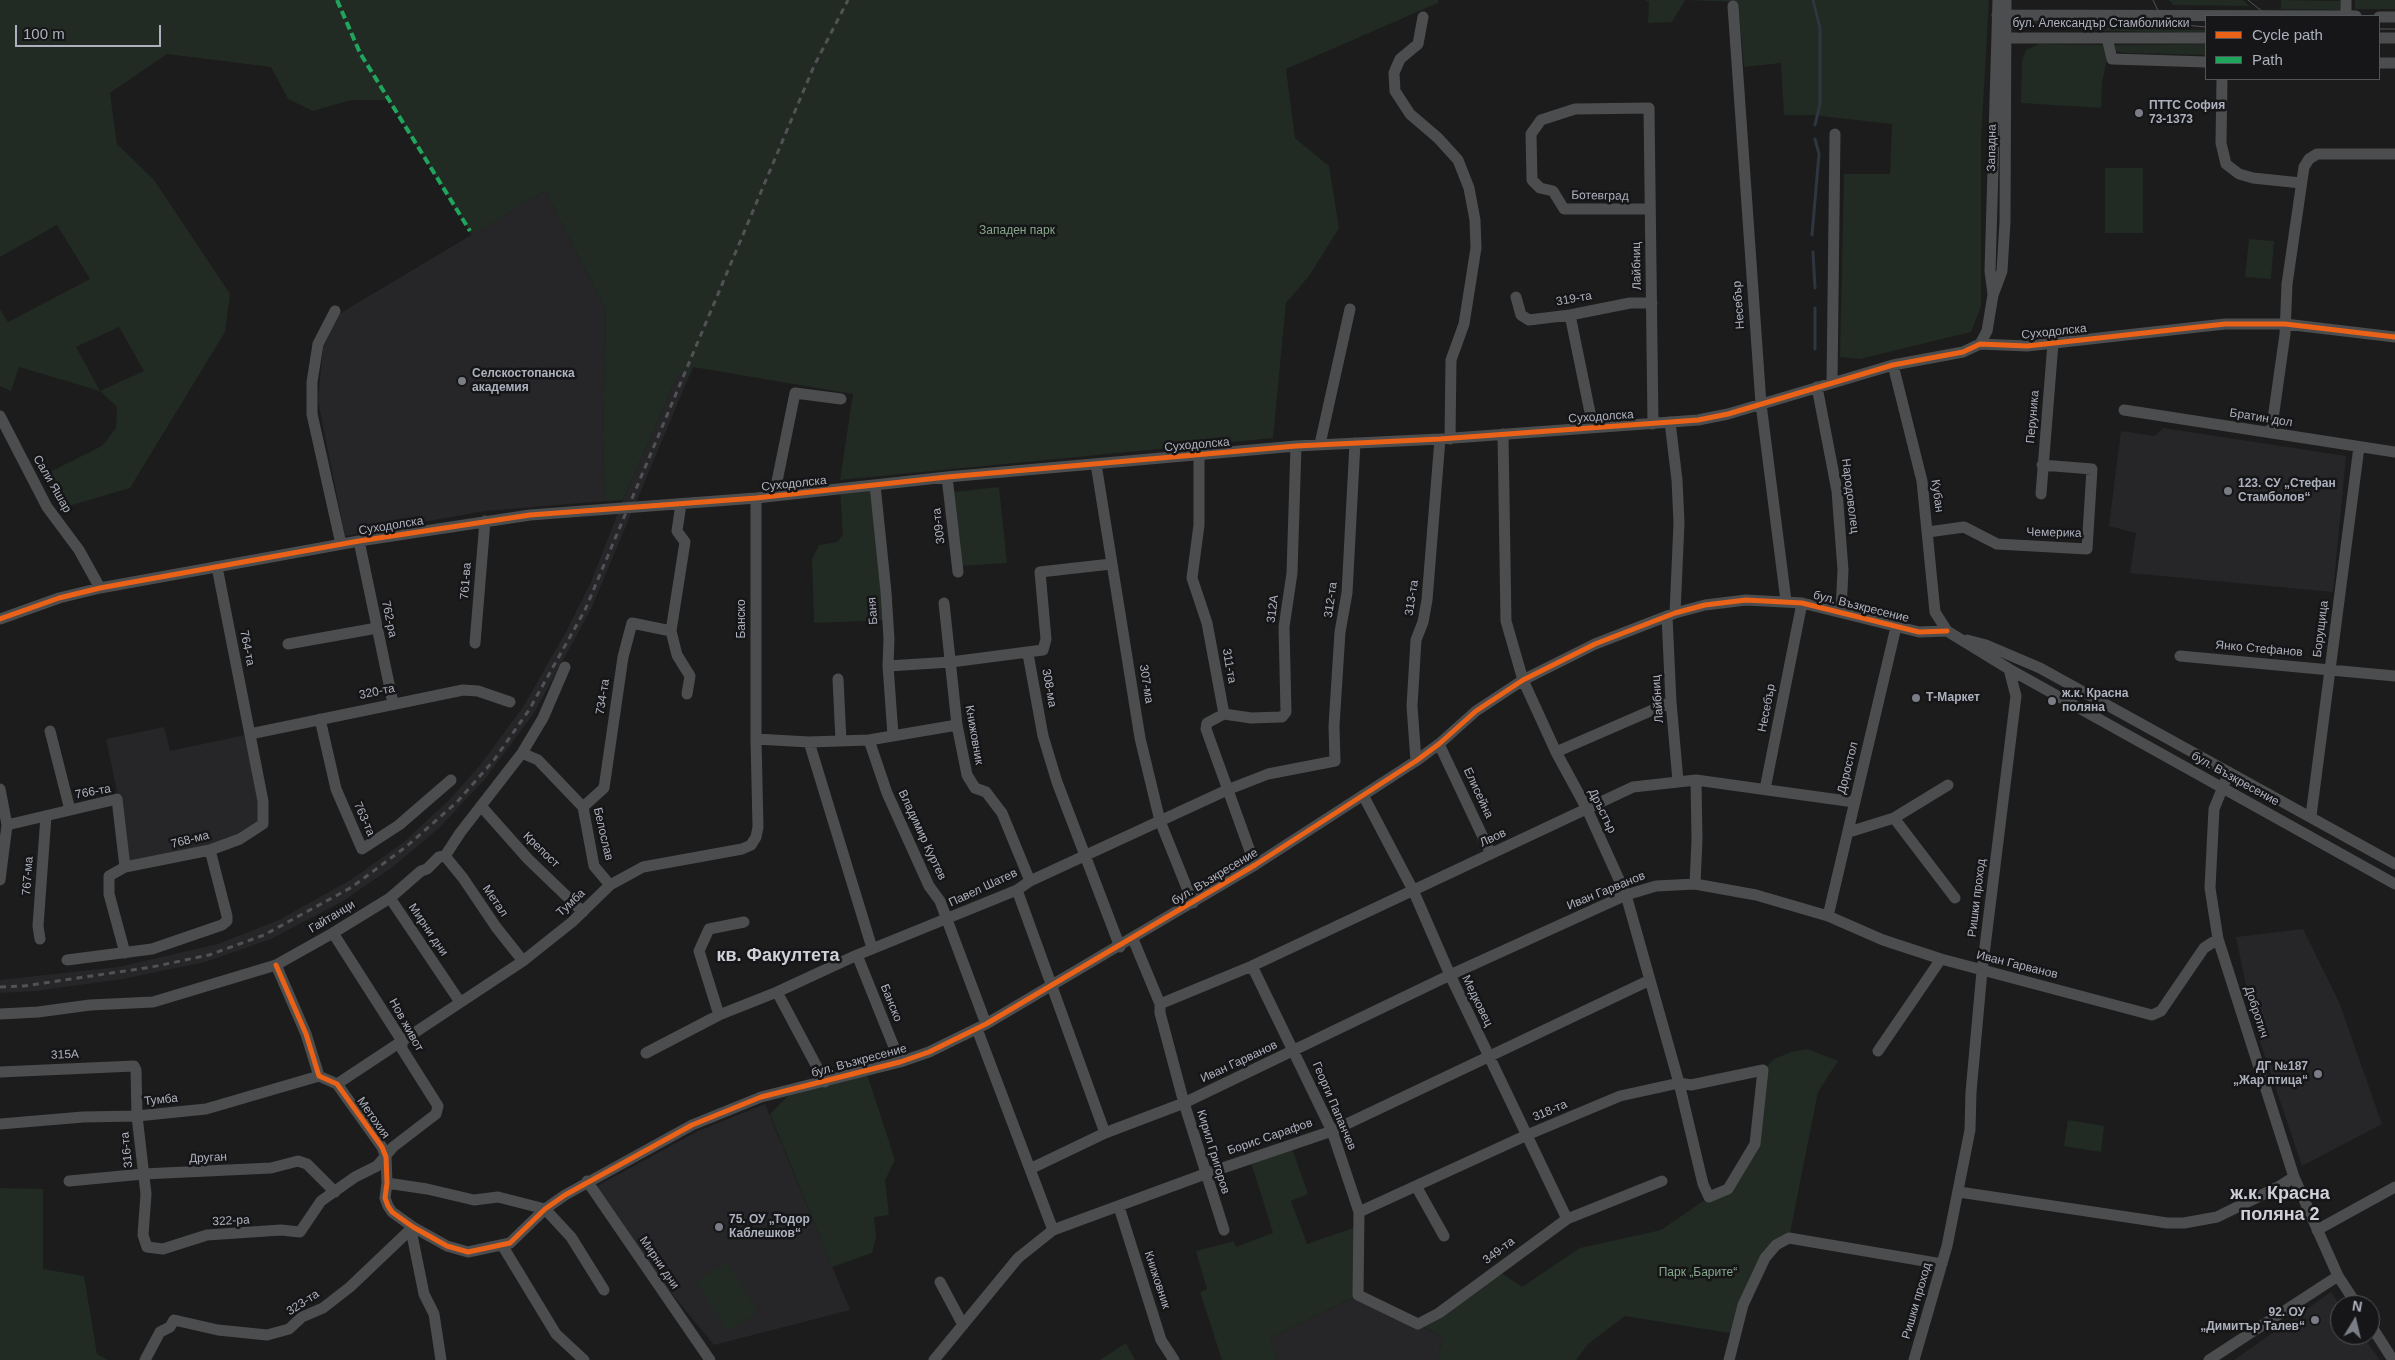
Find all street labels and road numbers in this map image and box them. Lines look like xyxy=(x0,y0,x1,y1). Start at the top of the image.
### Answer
street label: бул. Александър Стамболийски xyxy=(2012,17,2190,31)
street label: Западна xyxy=(1984,124,2000,172)
street label: Ботевград xyxy=(1571,188,1629,204)
street label: Лайбниц xyxy=(1629,242,1645,290)
street label: Несебър xyxy=(1730,280,1748,330)
street label: 319-та xyxy=(1555,289,1593,309)
street label: Суходолска xyxy=(2021,321,2087,343)
street label: Перуника xyxy=(2024,390,2042,444)
street label: Братин дол xyxy=(2228,406,2294,430)
street label: Суходолска xyxy=(1568,408,1634,426)
street label: Суходолска xyxy=(1164,435,1230,455)
street label: Сали Яшар xyxy=(30,453,74,515)
street label: Народоволец xyxy=(1838,458,1862,534)
street label: Суходолска xyxy=(761,473,827,495)
street label: Кубан xyxy=(1928,479,1946,513)
street label: 309-та xyxy=(930,507,948,545)
street label: Суходолска xyxy=(358,514,424,538)
street label: Чемерика xyxy=(2026,525,2082,541)
street label: 761-ва xyxy=(458,562,474,600)
street label: 313-та xyxy=(1402,579,1422,617)
street label: 312-та xyxy=(1321,581,1341,619)
street label: бул. Възкресение xyxy=(1812,588,1910,626)
street label: 312А xyxy=(1264,594,1282,624)
street label: Баня xyxy=(865,597,881,625)
street label: 762-ра xyxy=(378,599,400,639)
street label: Банско xyxy=(735,599,749,639)
street label: Борущица xyxy=(2310,600,2332,658)
street label: 764-та xyxy=(236,629,258,667)
street label: Янко Стефанов xyxy=(2215,638,2303,660)
street label: 311-та xyxy=(1219,647,1239,685)
street label: 307-ма xyxy=(1136,664,1156,704)
street label: 308-ма xyxy=(1039,668,1059,708)
street label: Лайбниц xyxy=(1649,674,1667,724)
street label: 734-та xyxy=(593,678,613,716)
street label: 320-та xyxy=(358,681,396,703)
street label: Несебър xyxy=(1755,683,1779,733)
street label: Книжовник xyxy=(962,704,986,766)
street label: Доростол xyxy=(1835,741,1861,795)
street label: бул. Възкресение xyxy=(2189,749,2281,809)
street label: Елисейна xyxy=(1460,765,1496,821)
street label: 766-та xyxy=(74,782,112,802)
street label: Дръстър xyxy=(1585,786,1619,836)
street label: Владимир Куртев xyxy=(895,788,949,882)
street label: 763-та xyxy=(350,800,378,838)
street label: Белослав xyxy=(590,806,616,862)
street label: Лвов xyxy=(1478,826,1508,850)
street label: 768-ма xyxy=(169,828,211,852)
street label: Крепост xyxy=(520,829,562,871)
street label: бул. Възкресение xyxy=(1169,846,1261,908)
street label: 767-ма xyxy=(19,856,37,896)
street label: Ришки проход xyxy=(1965,858,1989,938)
street label: Павел Шатев xyxy=(946,866,1020,910)
street label: Иван Гарванов xyxy=(1565,869,1647,913)
street label: Метал xyxy=(479,882,511,920)
street label: Тумба xyxy=(554,886,588,920)
street label: Гайтанци xyxy=(306,898,358,936)
street label: Мирни дни xyxy=(405,901,451,959)
street label: Иван Гарванов xyxy=(1975,948,2059,982)
street label: Медковец xyxy=(1458,973,1496,1029)
street label: Банско xyxy=(877,982,905,1024)
street label: Добротич xyxy=(2241,984,2271,1040)
street label: Нов живот xyxy=(386,996,426,1054)
street label: Иван Гарванов xyxy=(1198,1038,1280,1086)
street label: бул. Възкресение xyxy=(810,1041,908,1081)
street label: 315А xyxy=(51,1047,79,1063)
street label: Георги Папанчев xyxy=(1309,1060,1359,1152)
street label: Тумба xyxy=(143,1091,179,1109)
street label: Метохия xyxy=(353,1094,393,1142)
street label: 318-та xyxy=(1531,1097,1569,1125)
street label: Кирил Григоров xyxy=(1193,1108,1233,1196)
street label: Борис Сарафов xyxy=(1226,1116,1314,1158)
street label: 316-та xyxy=(118,1131,136,1169)
street label: Друган xyxy=(189,1150,227,1166)
street label: 322-ра xyxy=(212,1213,250,1229)
street label: Мирни дни xyxy=(636,1234,682,1292)
street label: 349-та xyxy=(1480,1234,1518,1268)
street label: Книжовник xyxy=(1141,1249,1173,1311)
street label: Ришки проход xyxy=(1899,1261,1935,1341)
street label: 323-та xyxy=(284,1287,322,1319)

